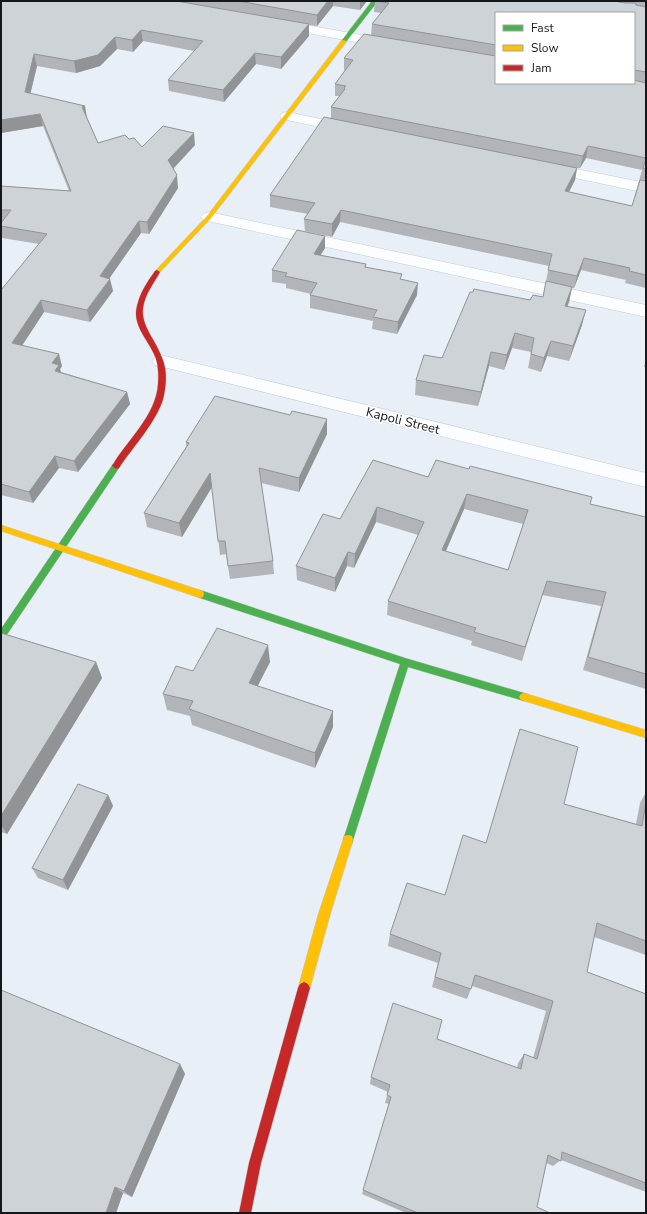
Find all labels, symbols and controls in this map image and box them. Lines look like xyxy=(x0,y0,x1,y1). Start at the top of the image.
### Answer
legend xyxy=(495,12,635,84)
text: Fast xyxy=(531,20,554,36)
text: Slow xyxy=(531,40,559,56)
text: Jam xyxy=(530,60,552,76)
street label: Kapoli Street xyxy=(364,403,442,439)

